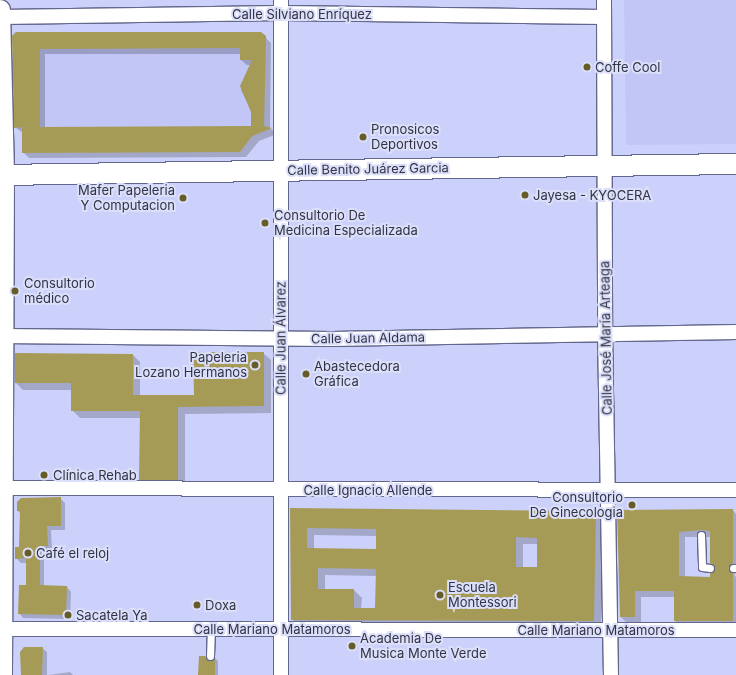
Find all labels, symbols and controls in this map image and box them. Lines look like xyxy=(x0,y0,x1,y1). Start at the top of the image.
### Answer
street label: Calle Silviano Enríquez xyxy=(232,6,372,22)
place label: Coffe Cool xyxy=(595,59,660,75)
marker: Coffe Cool xyxy=(582,62,592,72)
place label: Pronosicos Deportivos xyxy=(371,122,439,153)
marker: Pronosicos Deportivos xyxy=(358,132,368,142)
street label: Calle Benito Juárez Garcia xyxy=(287,160,449,178)
place label: Mafer Papeleria Y Computacion xyxy=(78,183,175,214)
place label: Jayesa - KYOCERA xyxy=(533,187,651,203)
marker: Jayesa - KYOCERA xyxy=(520,190,530,200)
marker: Mafer Papeleria Y Computacion xyxy=(178,193,188,203)
place label: Consultorio De Medicina Especializada xyxy=(274,208,418,239)
marker: Consultorio De Medicina Especializada xyxy=(259,217,271,229)
street label: Calle José María Arteaga xyxy=(597,261,615,415)
place label: Consultorio médico xyxy=(24,276,95,307)
street label: Calle Juan Álvarez xyxy=(273,281,289,395)
marker: Consultorio médico xyxy=(9,285,21,297)
street label: Calle Juan Aldama xyxy=(311,329,425,347)
place label: Papeleria Lozano Hermanos xyxy=(135,350,247,381)
place label: Abastecedora Gráfica xyxy=(314,359,400,390)
marker: Papeleria Lozano Hermanos xyxy=(250,360,260,370)
marker: Abastecedora Gráfica xyxy=(301,369,311,379)
place label: Clínica Rehab xyxy=(53,467,137,483)
marker: Clínica Rehab xyxy=(38,469,50,481)
street label: Calle Ignacio Allende xyxy=(304,482,432,498)
place label: Consultorio De Ginecologia xyxy=(530,490,623,521)
marker: Consultorio De Ginecologia xyxy=(626,499,638,511)
place label: Café el reloj xyxy=(36,545,109,561)
marker: Café el reloj xyxy=(23,548,33,558)
place label: Escuela Montessori xyxy=(448,580,517,611)
marker: Escuela Montessori xyxy=(435,590,445,600)
place label: Doxa xyxy=(205,597,236,613)
marker: Doxa xyxy=(192,600,202,610)
place label: Sacatela Ya xyxy=(76,607,148,623)
marker: Sacatela Ya xyxy=(63,610,73,620)
street label: Calle Mariano Matamoros xyxy=(193,621,351,637)
street label: Calle Mariano Matamoros xyxy=(517,622,675,638)
place label: Academia De Musica Monte Verde xyxy=(360,631,487,662)
marker: Academia De Musica Monte Verde xyxy=(347,641,357,651)

